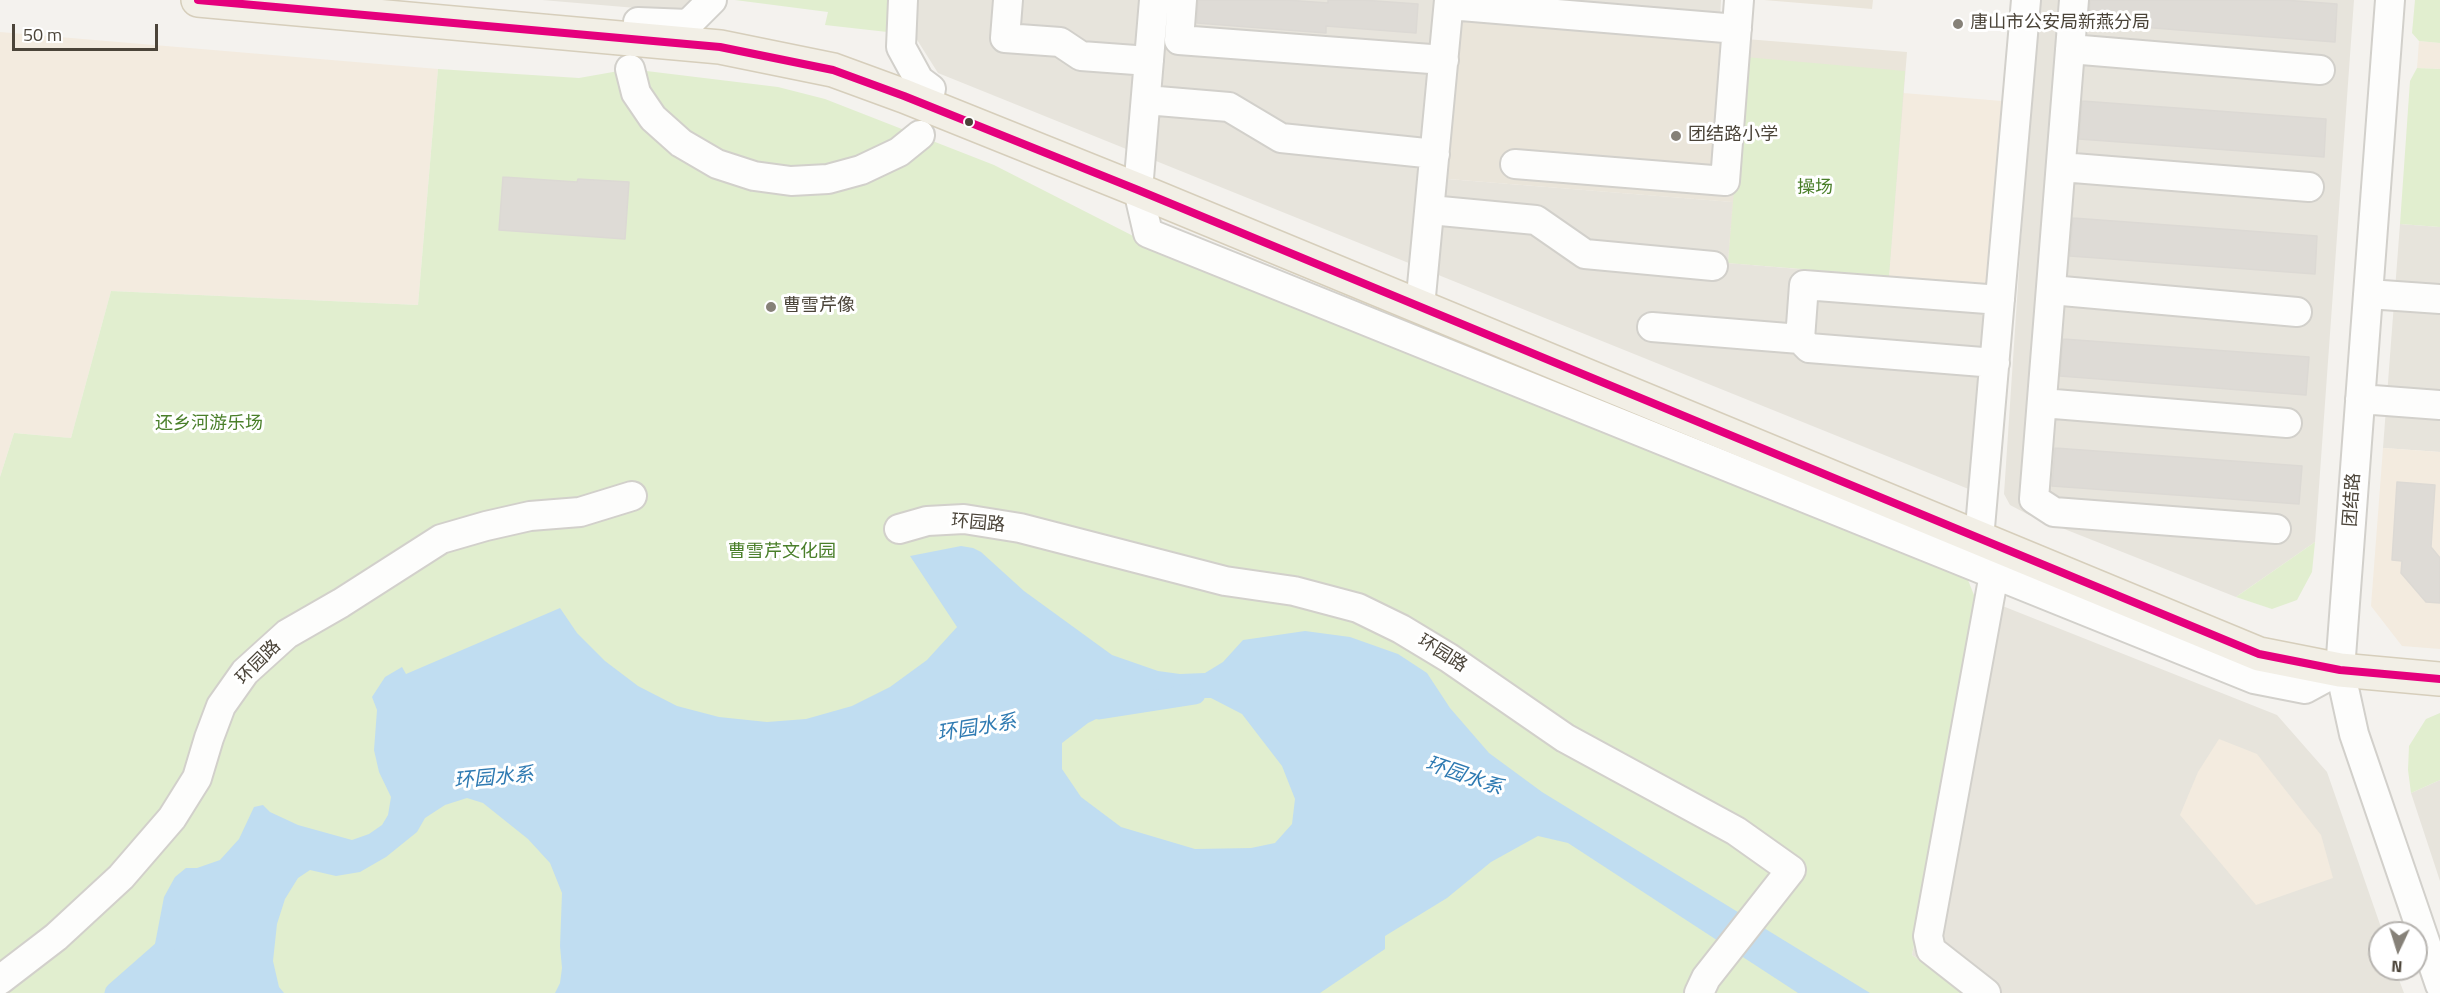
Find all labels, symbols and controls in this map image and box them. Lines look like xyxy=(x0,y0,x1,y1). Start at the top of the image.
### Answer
scale bar xyxy=(15,12,160,50)
place label: 唐山市公安局新燕分局 xyxy=(1970,13,2150,35)
marker: 唐山市公安局新燕分局 xyxy=(1951,17,1965,31)
text: 50 m xyxy=(23,21,62,48)
unlabelled marker xyxy=(963,116,975,128)
place label: 团结路小学 xyxy=(1688,125,1778,147)
marker: 团结路小学 xyxy=(1669,129,1683,143)
park label: 操场 xyxy=(1797,178,1833,200)
place label: 曹雪芹像 xyxy=(783,296,855,318)
marker: 曹雪芹像 xyxy=(764,300,778,314)
park label: 还乡河游乐场 xyxy=(155,414,263,436)
street label: 团结路 xyxy=(2340,472,2366,528)
street label: 环园路 xyxy=(950,511,1006,537)
park label: 曹雪芹文化园 xyxy=(728,542,836,564)
street label: 环园路 xyxy=(1413,631,1471,677)
street label: 环园路 xyxy=(232,636,286,690)
water label: 环园水系 xyxy=(936,711,1018,747)
water label: 环园水系 xyxy=(1422,753,1506,801)
water label: 环园水系 xyxy=(453,764,535,794)
north arrow xyxy=(2368,921,2428,981)
text: N xyxy=(2391,955,2403,979)

